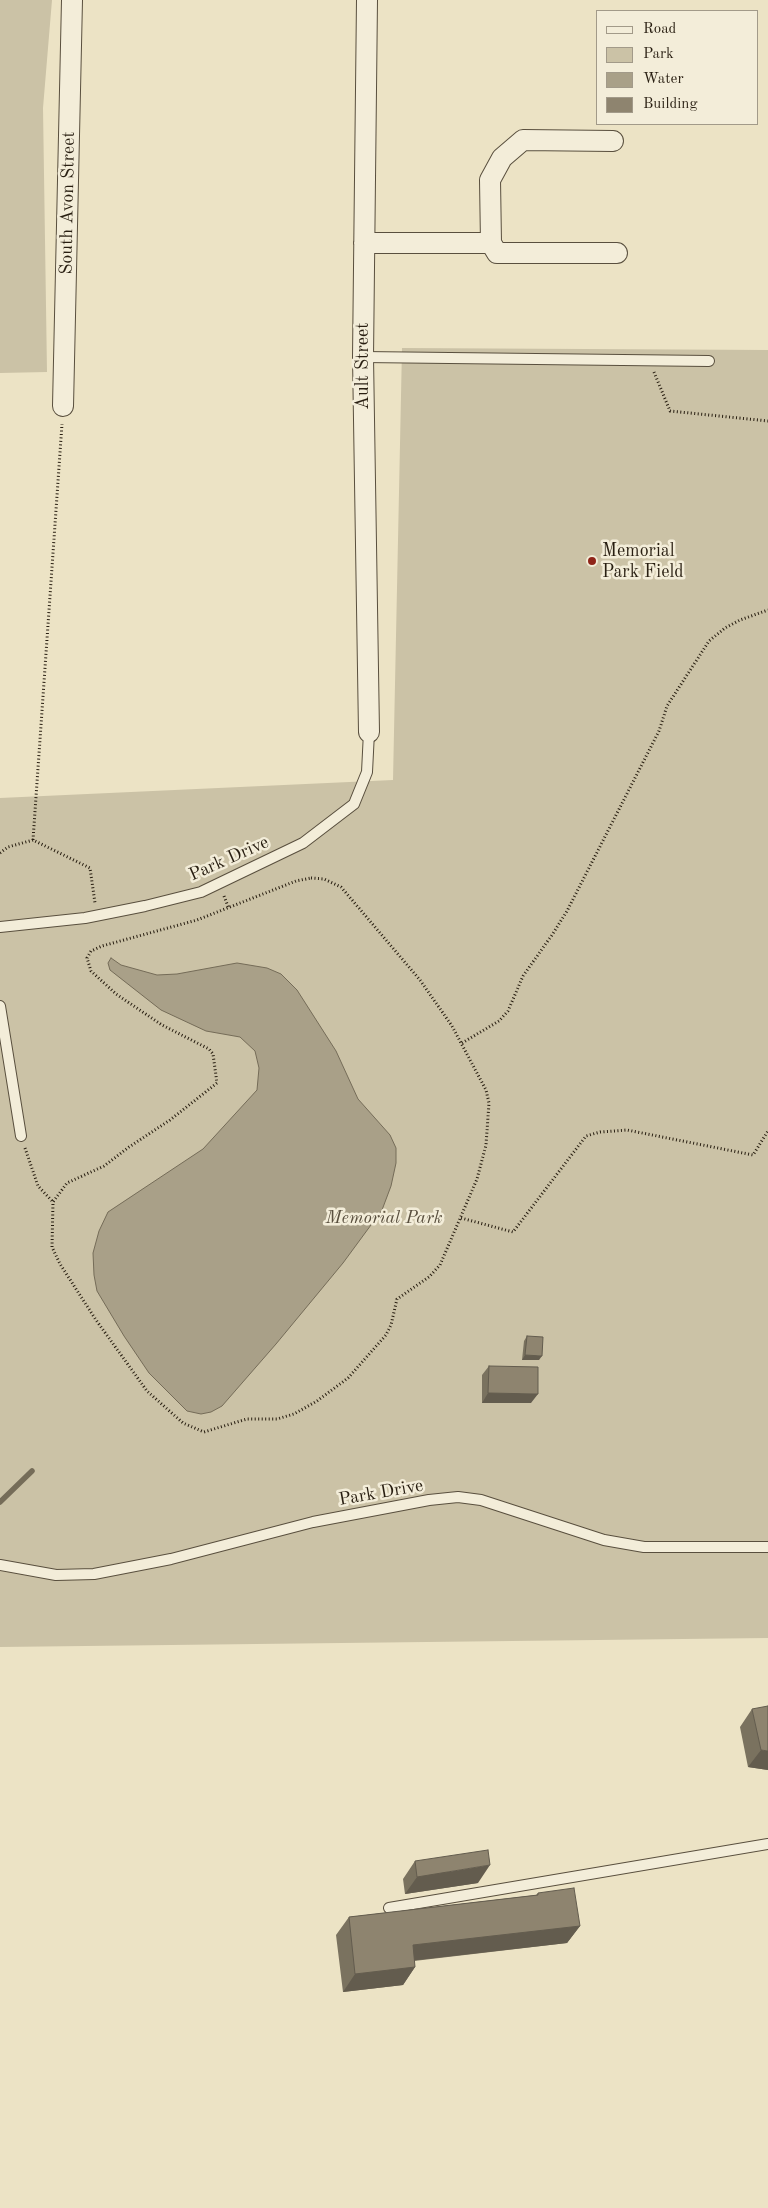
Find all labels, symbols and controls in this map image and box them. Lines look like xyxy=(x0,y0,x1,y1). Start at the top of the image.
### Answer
legend xyxy=(596,10,758,125)
text: Road xyxy=(643,22,676,37)
text: Park xyxy=(643,47,674,62)
text: Water xyxy=(643,72,684,87)
text: Building xyxy=(643,97,698,112)
street label: South Avon Street xyxy=(56,131,80,275)
street label: Ault Street xyxy=(352,322,374,410)
place label: Memorial Park Field xyxy=(602,540,684,582)
marker: Memorial Park Field xyxy=(586,555,598,567)
street label: Park Drive xyxy=(186,832,272,886)
park label: Memorial Park xyxy=(325,1207,443,1229)
street label: Park Drive xyxy=(337,1475,425,1511)

